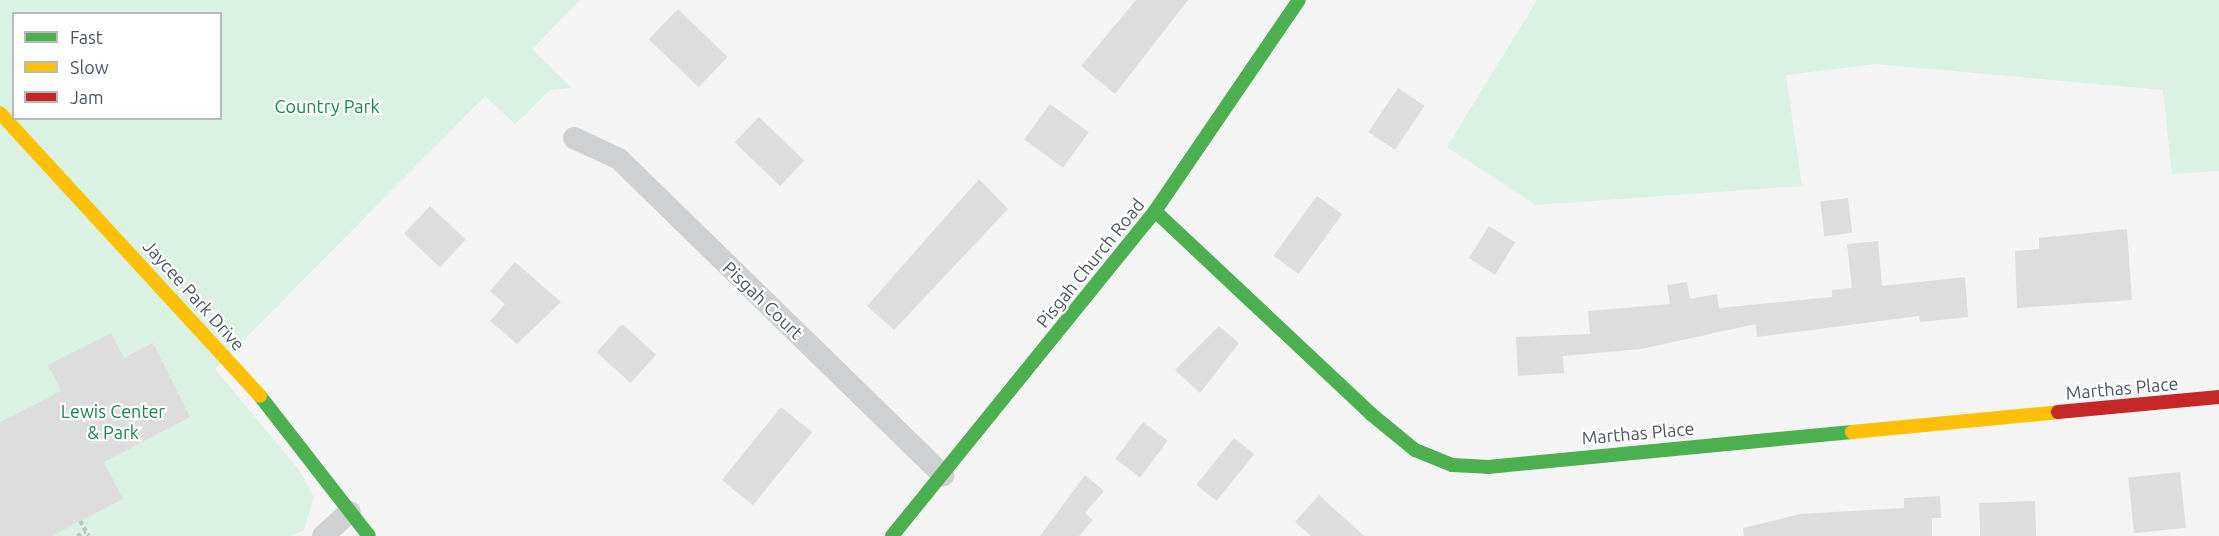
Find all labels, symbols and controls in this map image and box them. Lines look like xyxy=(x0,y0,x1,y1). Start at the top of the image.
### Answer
legend xyxy=(12,12,222,120)
text: Fast xyxy=(70,27,103,47)
text: Slow xyxy=(70,57,109,77)
text: Jam xyxy=(70,87,104,107)
park label: Country Park xyxy=(275,95,379,117)
street label: Pisgah Church Road xyxy=(1031,194,1149,332)
street label: Jaycee Park Drive xyxy=(139,235,249,355)
street label: Pisgah Court xyxy=(719,257,807,343)
street label: Marthas Place xyxy=(2065,372,2179,404)
park label: Lewis Center & Park xyxy=(61,401,165,444)
street label: Marthas Place xyxy=(1581,417,1695,449)

